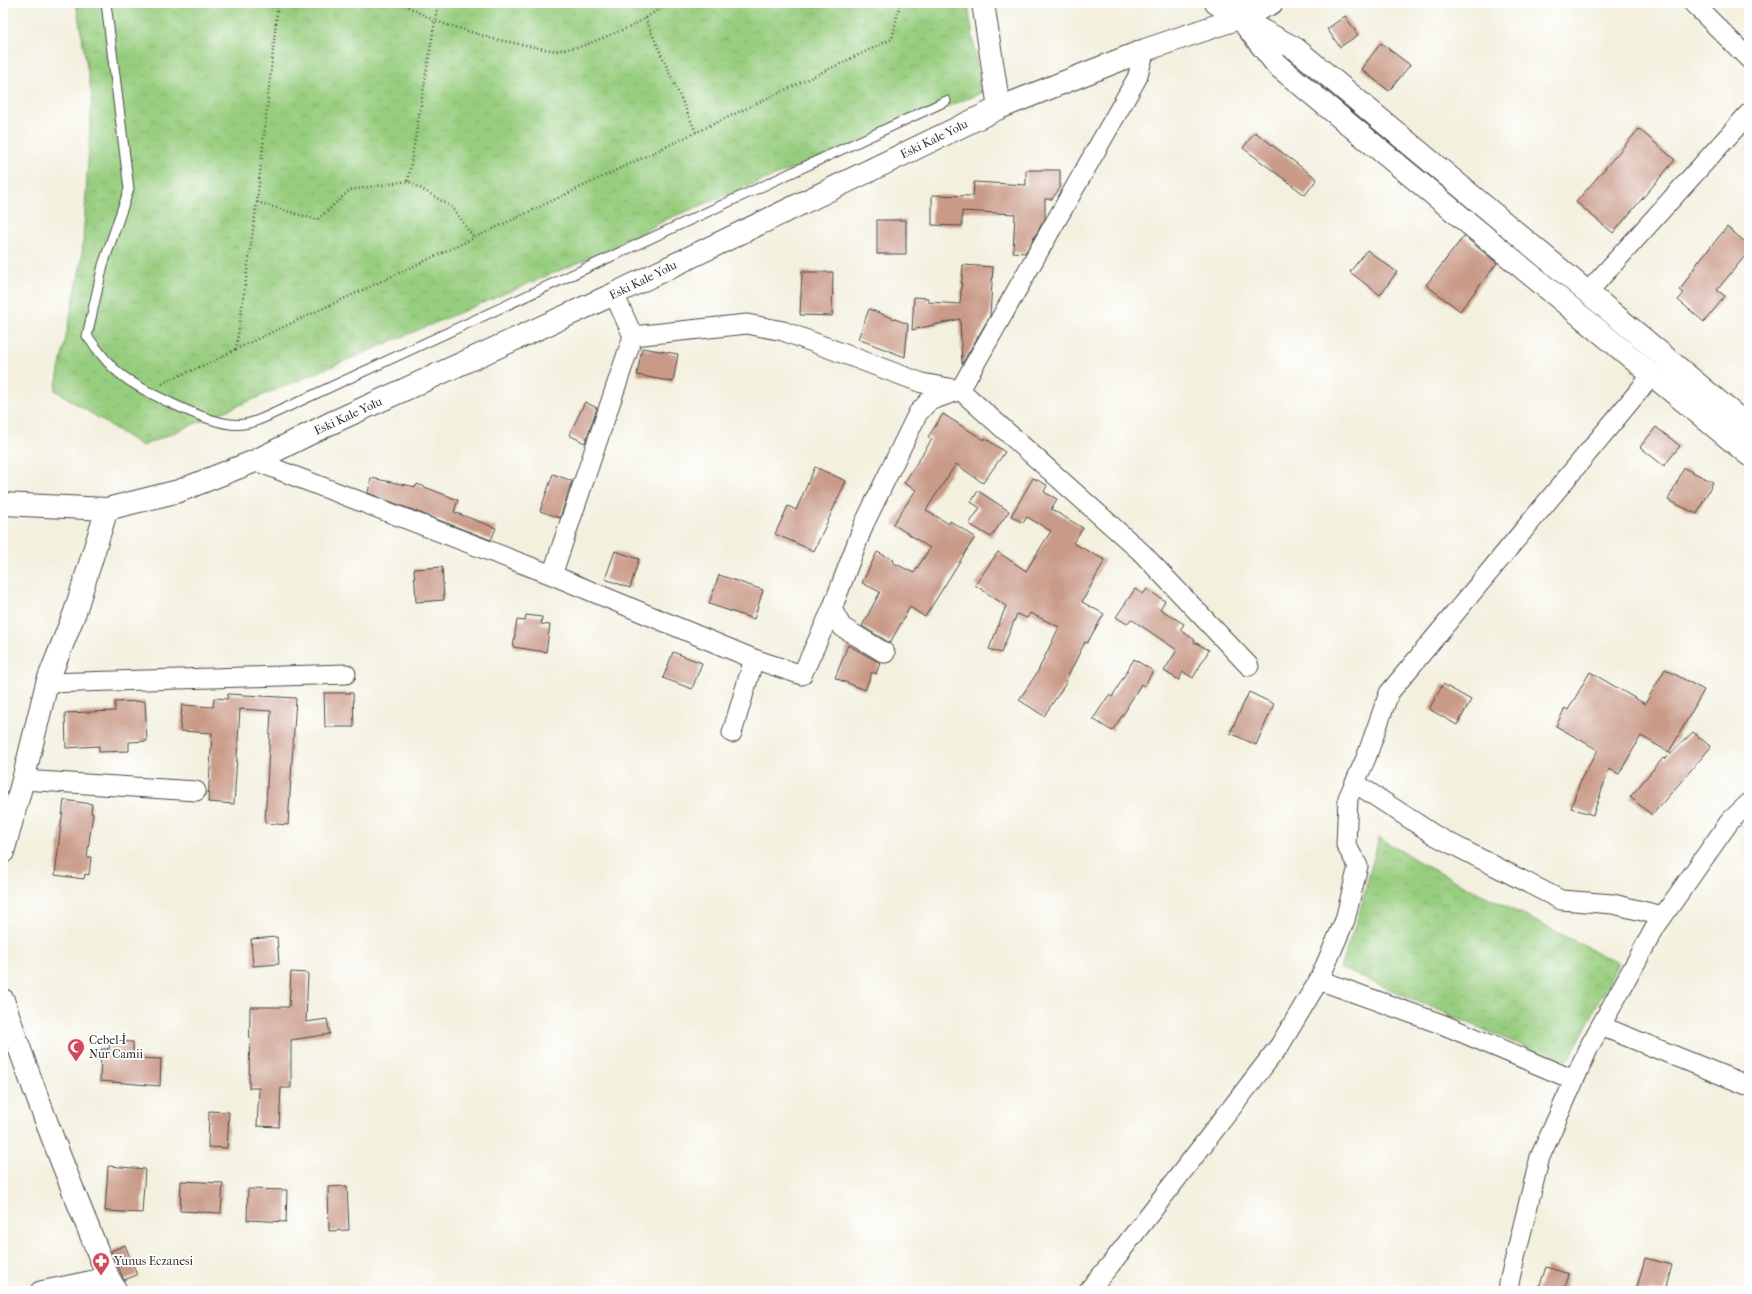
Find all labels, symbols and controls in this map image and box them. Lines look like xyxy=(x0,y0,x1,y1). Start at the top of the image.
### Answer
street label: Eski Kale Yolu xyxy=(898,117,970,161)
street label: Eski Kale Yolu xyxy=(607,258,679,302)
street label: Eski Kale Yolu xyxy=(312,394,384,438)
place label: Cebel-İ Nur Camii xyxy=(89,1032,144,1061)
mosque icon: Cebel-İ Nur Camii xyxy=(66,1037,86,1062)
pharmacy icon: Yunus Eczanesi xyxy=(91,1251,111,1276)
place label: Yunus Eczanesi xyxy=(113,1254,194,1268)

